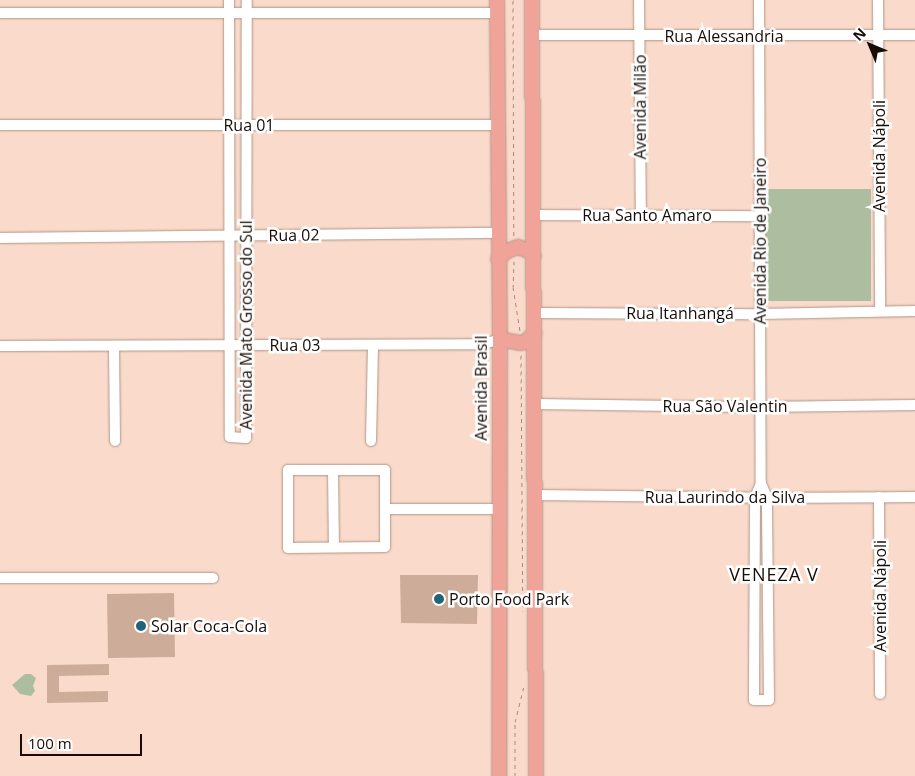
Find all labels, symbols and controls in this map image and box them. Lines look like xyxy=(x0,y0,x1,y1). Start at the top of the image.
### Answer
north arrow xyxy=(845,20,895,70)
text: N xyxy=(848,23,870,45)
street label: Rua Alessandria xyxy=(664,26,784,46)
street label: Avenida Milão xyxy=(630,55,650,159)
street label: Avenida Nápoli xyxy=(869,100,889,212)
street label: Rua 01 xyxy=(223,115,275,135)
street label: Avenida Rio de Janeiro xyxy=(750,158,770,324)
street label: Rua Santo Amaro xyxy=(582,205,712,225)
street label: Avenida Mato Grosso do Sul xyxy=(236,220,256,430)
street label: Rua 02 xyxy=(268,225,320,245)
street label: Rua Itanhangá xyxy=(626,303,734,323)
street label: Rua 03 xyxy=(269,335,321,355)
street label: Avenida Brasil xyxy=(471,335,491,441)
street label: Rua São Valentin xyxy=(662,396,788,416)
street label: Rua Laurindo da Silva xyxy=(645,487,805,507)
street label: Avenida Nápoli xyxy=(870,540,890,652)
district label: VENEZA V xyxy=(728,563,820,585)
place label: Porto Food Park xyxy=(449,589,569,609)
marker: Porto Food Park xyxy=(433,593,445,605)
place label: Solar Coca-Cola xyxy=(151,616,267,636)
marker: Solar Coca-Cola xyxy=(135,620,147,632)
scale bar xyxy=(22,724,145,756)
text: 100 m xyxy=(28,733,72,753)

